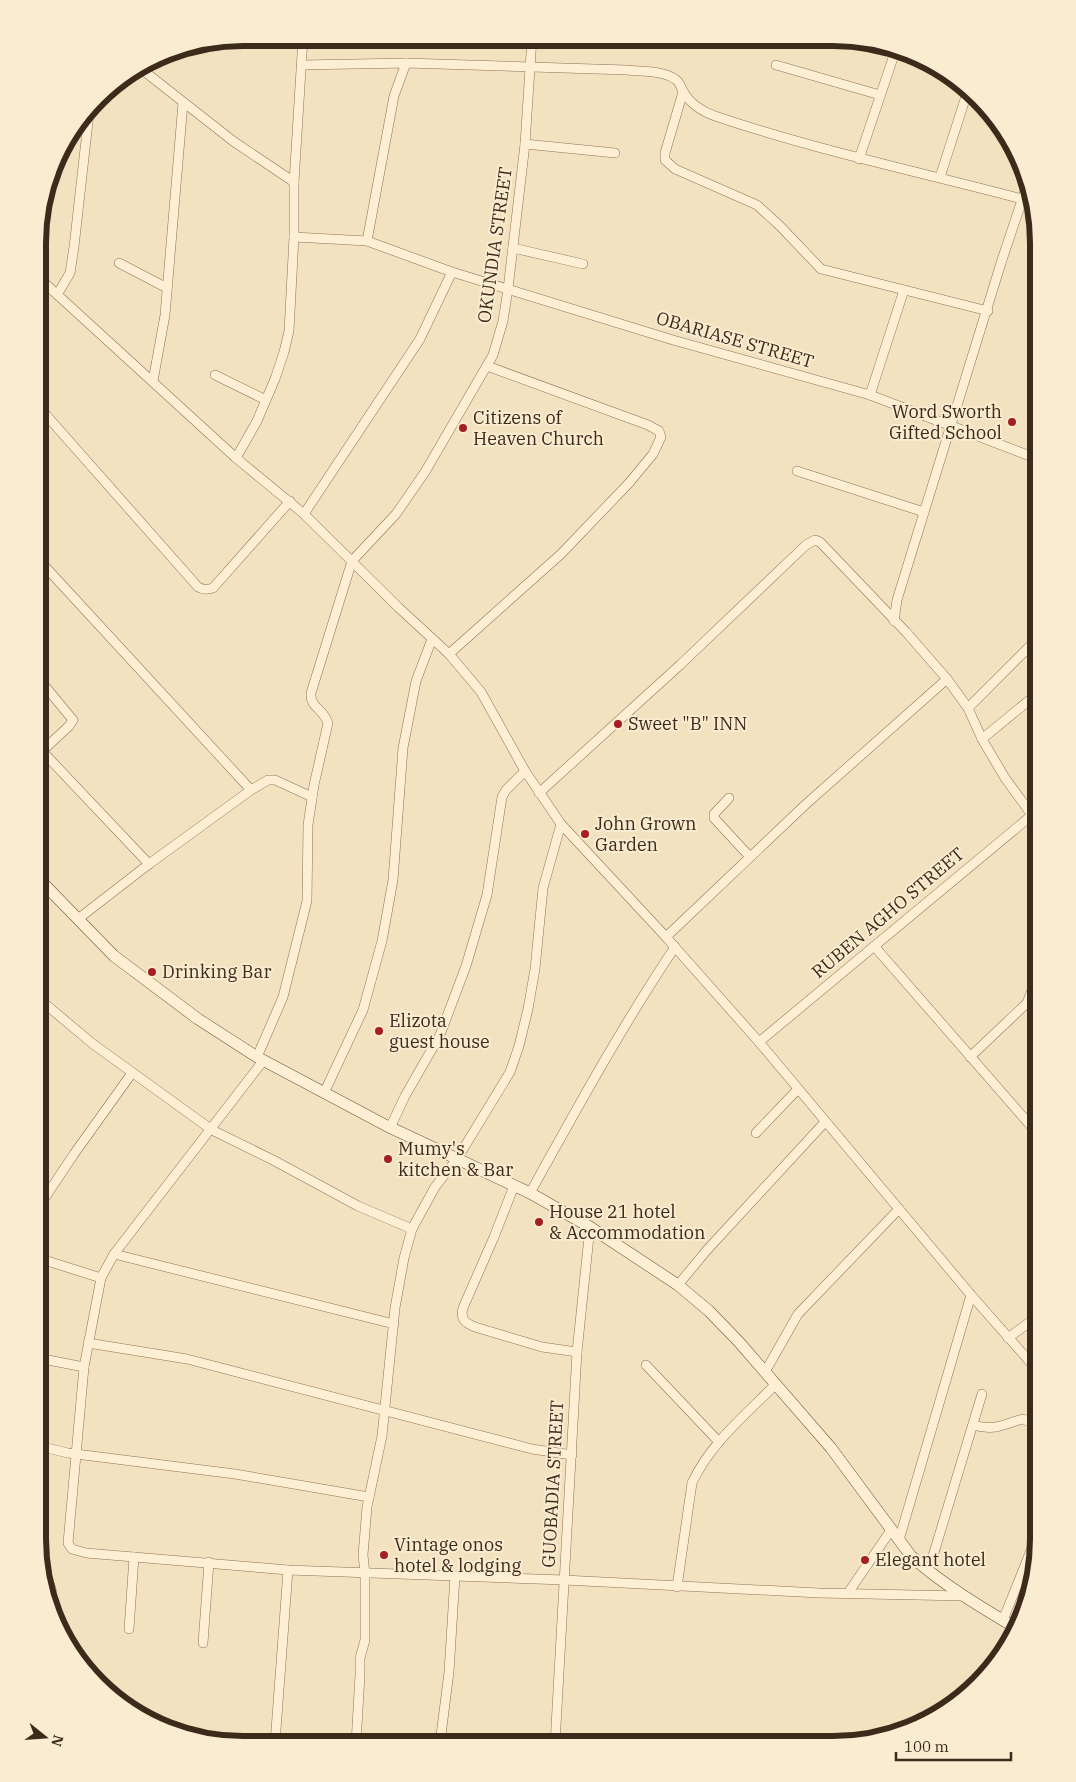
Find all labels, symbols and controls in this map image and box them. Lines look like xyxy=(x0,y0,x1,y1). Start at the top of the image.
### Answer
street label: OKUNDIA STREET xyxy=(472,165,517,324)
street label: OBARIASE STREET xyxy=(654,306,817,373)
place label: Word Sworth Gifted School xyxy=(889,400,1002,444)
place label: Citizens of Heaven Church xyxy=(473,406,604,450)
marker: Word Sworth Gifted School xyxy=(1006,416,1018,428)
marker: Citizens of Heaven Church xyxy=(457,422,469,434)
place label: Sweet "B" INN xyxy=(628,712,747,735)
marker: Sweet "B" INN xyxy=(612,718,624,730)
place label: John Grown Garden xyxy=(595,812,697,856)
marker: John Grown Garden xyxy=(579,828,591,840)
street label: RUBEN AGHO STREET xyxy=(807,842,969,983)
place label: Drinking Bar xyxy=(162,960,271,983)
marker: Drinking Bar xyxy=(146,966,158,978)
place label: Elizota guest house xyxy=(389,1009,490,1053)
marker: Elizota guest house xyxy=(373,1025,385,1037)
place label: Mumy's kitchen & Bar xyxy=(398,1137,513,1181)
marker: Mumy's kitchen & Bar xyxy=(382,1153,394,1165)
place label: House 21 hotel & Accommodation xyxy=(549,1200,706,1244)
marker: House 21 hotel & Accommodation xyxy=(533,1216,545,1228)
street label: GUOBADIA STREET xyxy=(537,1399,568,1568)
place label: Vintage onos hotel & lodging xyxy=(394,1533,522,1577)
place label: Elegant hotel xyxy=(875,1548,986,1571)
marker: Vintage onos hotel & lodging xyxy=(378,1549,390,1561)
marker: Elegant hotel xyxy=(859,1554,871,1566)
north arrow xyxy=(20,1712,70,1762)
scale bar xyxy=(896,1730,1011,1762)
text: N xyxy=(47,1733,68,1749)
text: 100 m xyxy=(904,1737,949,1756)

